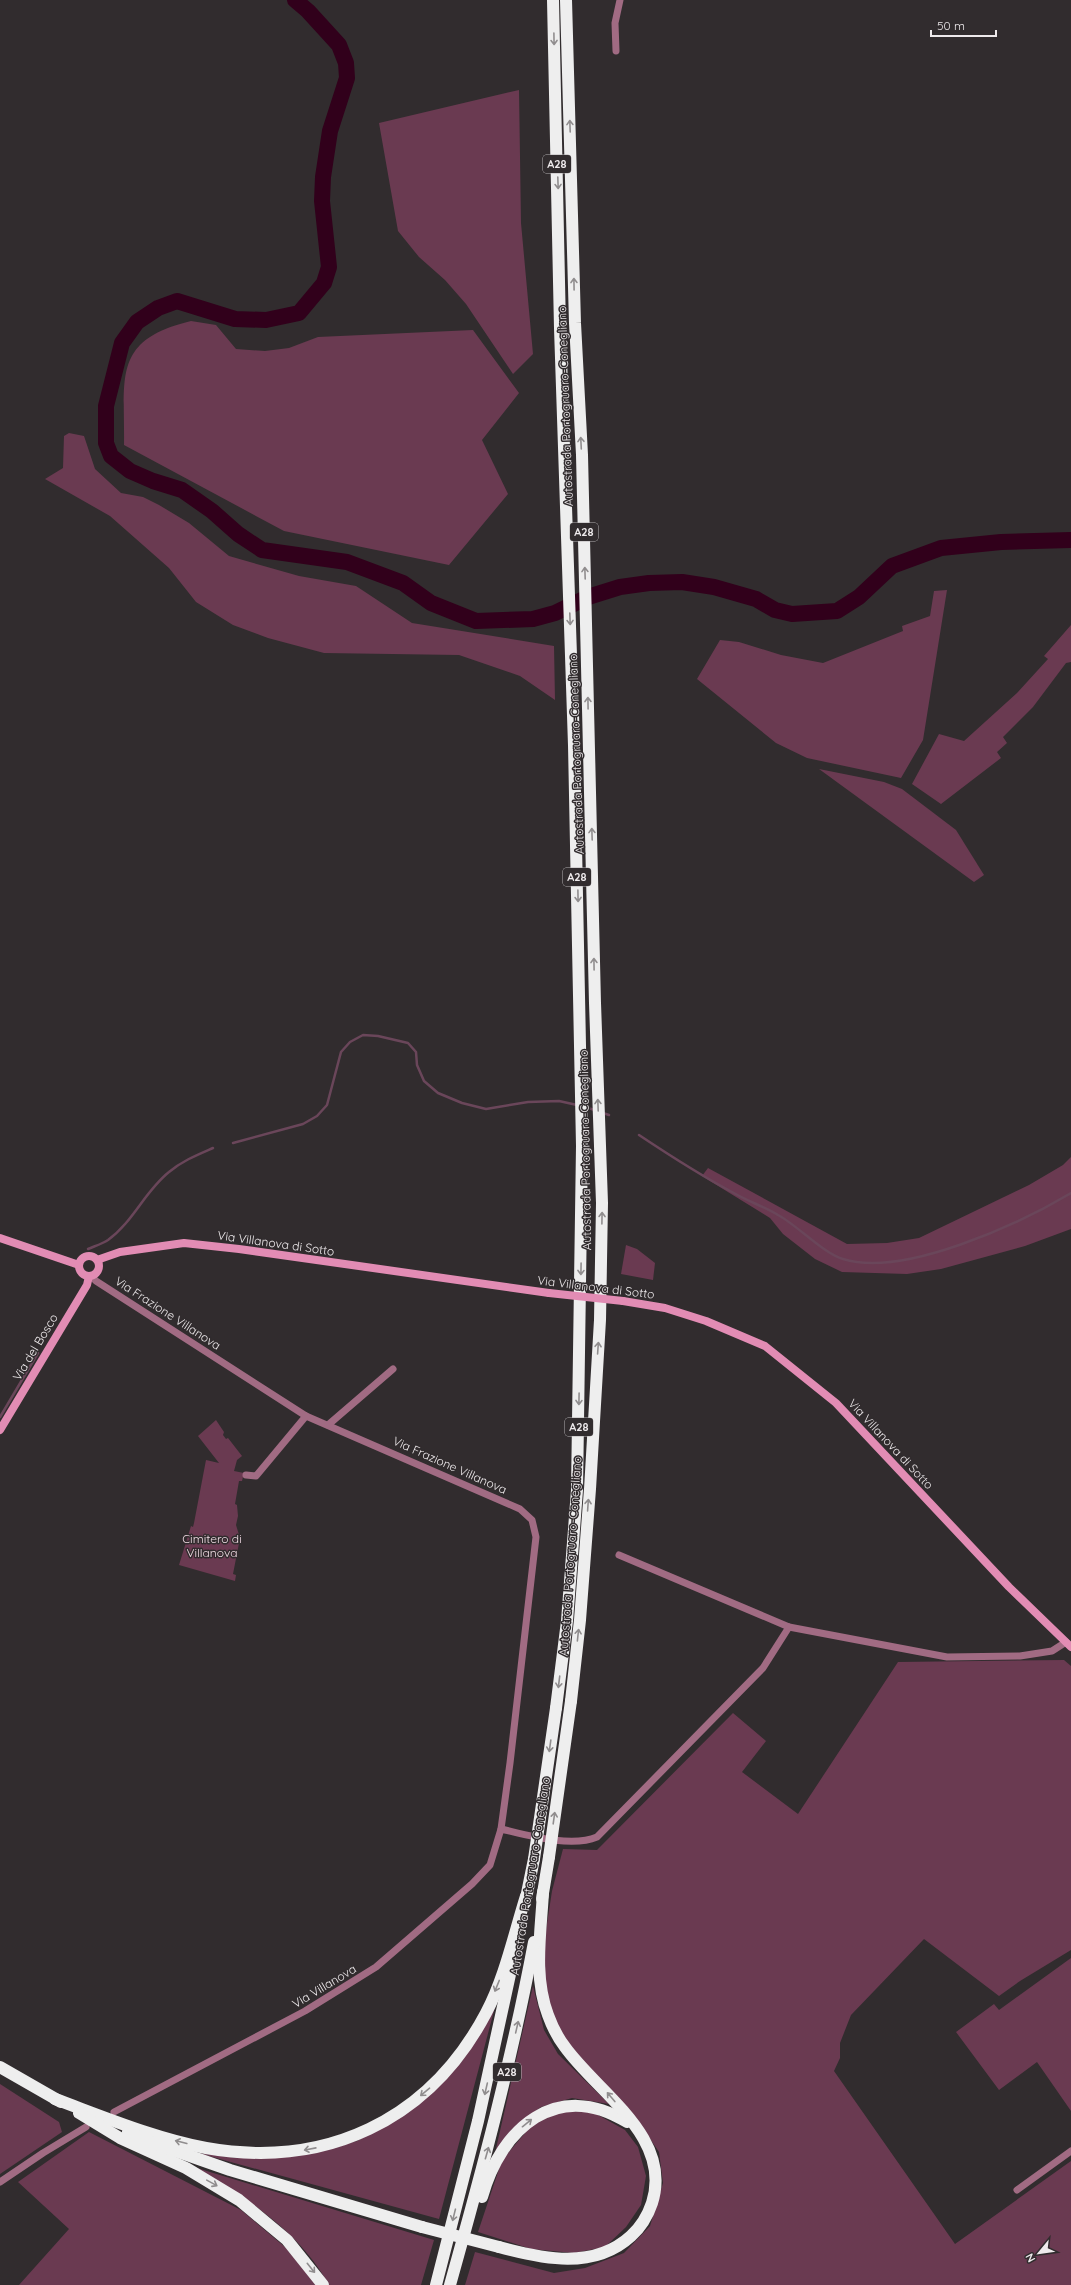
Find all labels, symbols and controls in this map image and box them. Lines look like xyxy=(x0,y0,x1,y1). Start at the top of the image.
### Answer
scale bar xyxy=(931,12,996,38)
text: 50 m xyxy=(937,18,965,33)
one-way arrow xyxy=(550,32,557,45)
one-way arrow xyxy=(566,120,573,133)
road number: A28 xyxy=(543,155,571,173)
one-way arrow xyxy=(554,176,562,189)
one-way arrow xyxy=(570,278,578,291)
street label: Autostrada Portogruaro-Conegliano xyxy=(554,305,576,507)
one-way arrow xyxy=(578,437,585,450)
road number: A28 xyxy=(570,523,598,541)
one-way arrow xyxy=(581,567,589,580)
one-way arrow xyxy=(567,612,574,625)
street label: Autostrada Portogruaro-Conegliano xyxy=(565,653,587,855)
one-way arrow xyxy=(584,697,592,710)
one-way arrow xyxy=(588,828,596,841)
road number: A28 xyxy=(563,868,591,886)
one-way arrow xyxy=(574,889,582,902)
one-way arrow xyxy=(591,958,598,971)
street label: Autostrada Portogruaro-Conegliano xyxy=(576,1050,594,1250)
one-way arrow xyxy=(594,1099,602,1112)
one-way arrow xyxy=(598,1212,605,1225)
street label: Via Villanova di Sotto xyxy=(217,1227,335,1259)
one-way arrow xyxy=(577,1262,585,1275)
street label: Via Villanova di Sotto xyxy=(537,1272,655,1302)
street label: Via Frazione Villanova xyxy=(112,1273,224,1353)
street label: Via del Bosco xyxy=(9,1311,61,1383)
one-way arrow xyxy=(594,1342,601,1355)
one-way arrow xyxy=(575,1392,583,1405)
street label: Via Villanova di Sotto xyxy=(845,1396,937,1492)
road number: A28 xyxy=(565,1418,593,1436)
street label: Via Frazione Villanova xyxy=(391,1433,509,1497)
street label: Autostrada Portogruaro-Conegliano xyxy=(556,1455,584,1657)
one-way arrow xyxy=(585,1499,592,1512)
park label: Cimitero di Villanova xyxy=(182,1531,242,1560)
one-way arrow xyxy=(575,1629,582,1642)
one-way arrow xyxy=(555,1675,563,1688)
one-way arrow xyxy=(546,1739,554,1752)
street label: Autostrada Portogruaro-Conegliano xyxy=(507,1776,553,1976)
one-way arrow xyxy=(550,1812,558,1825)
street label: Via Villanova xyxy=(289,1961,359,2011)
one-way arrow xyxy=(493,1980,501,1992)
one-way arrow xyxy=(514,2020,522,2033)
road number: A28 xyxy=(493,2063,521,2081)
one-way arrow xyxy=(481,2082,489,2095)
one-way arrow xyxy=(420,2088,430,2097)
one-way arrow xyxy=(606,2092,615,2103)
one-way arrow xyxy=(521,2119,532,2128)
one-way arrow xyxy=(175,2138,188,2145)
one-way arrow xyxy=(304,2145,317,2153)
one-way arrow xyxy=(484,2147,491,2160)
one-way arrow xyxy=(206,2180,218,2188)
one-way arrow xyxy=(450,2208,458,2221)
north arrow xyxy=(1019,2233,1059,2273)
text: N xyxy=(1022,2251,1038,2265)
one-way arrow xyxy=(306,2262,315,2273)

